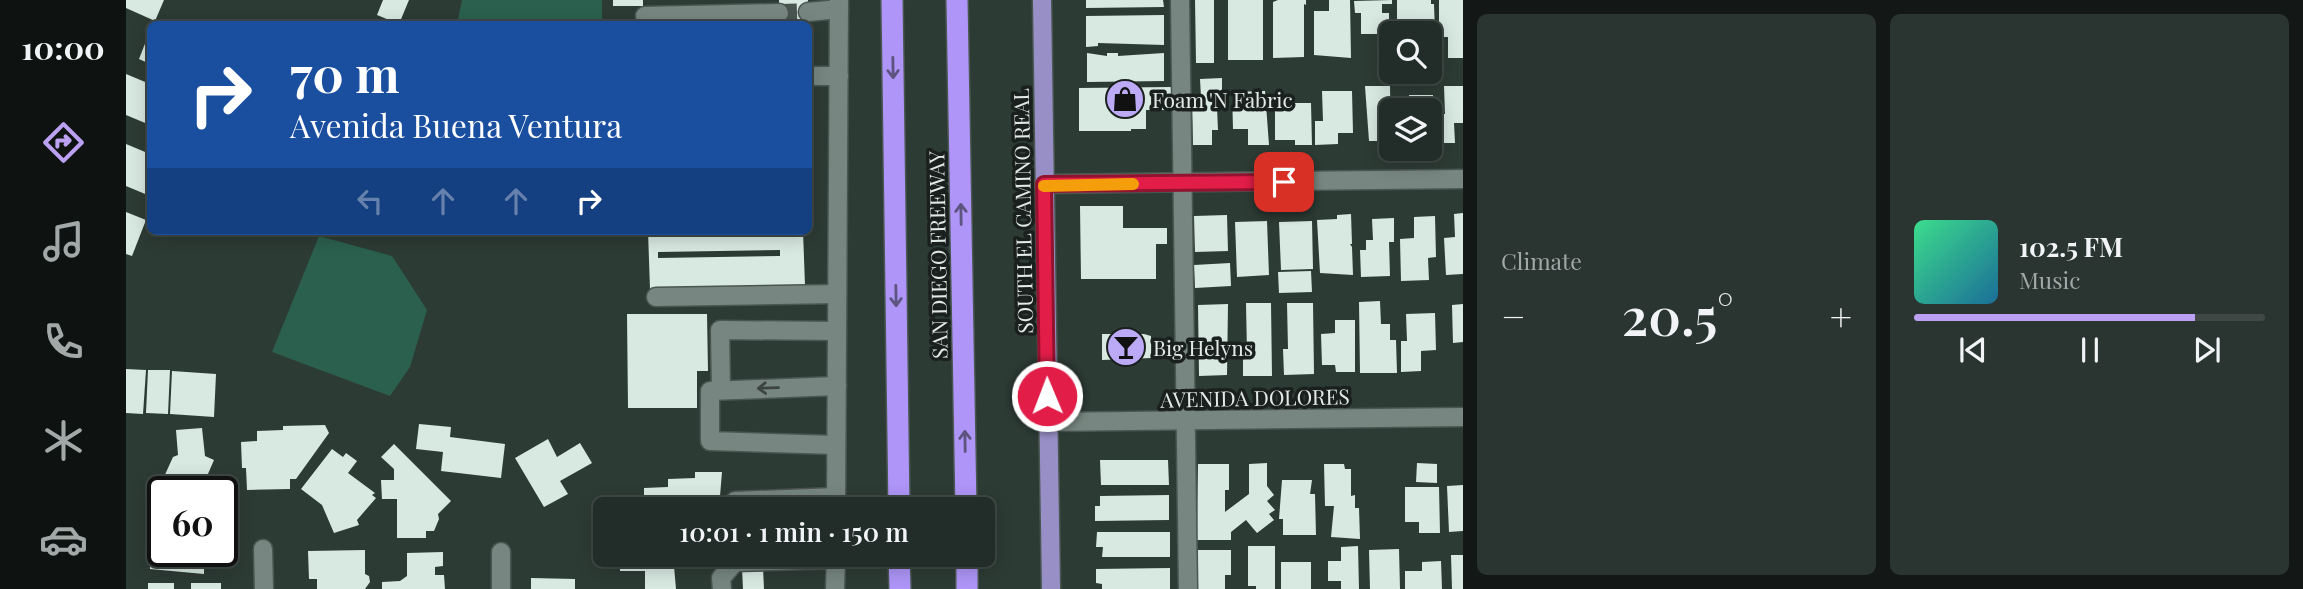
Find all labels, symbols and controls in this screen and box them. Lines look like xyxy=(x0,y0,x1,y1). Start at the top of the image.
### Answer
map controls xyxy=(1379,21,1442,161)
button: search xyxy=(1379,21,1442,84)
text: 10:00 xyxy=(21,25,105,68)
text: 70 m xyxy=(290,40,400,105)
icon: right xyxy=(175,49,266,140)
one-way arrow xyxy=(886,56,899,79)
shop icon: Foam 'N Fabric xyxy=(1104,78,1146,120)
place label: Foam 'N Fabric xyxy=(1152,85,1293,113)
street label: SOUTH EL CAMINO REAL xyxy=(1006,88,1038,334)
button: layers xyxy=(1379,98,1442,161)
text: Avenida Buena Ventura xyxy=(290,103,622,146)
icon: directions xyxy=(39,118,88,167)
street label: SAN DIEGO FREEWAY xyxy=(921,150,953,359)
pin xyxy=(1254,152,1314,212)
icon: arrive xyxy=(1265,163,1303,201)
icon: left xyxy=(351,182,389,220)
icon: ahead xyxy=(424,182,462,220)
icon: ahead xyxy=(497,182,535,220)
icon: right xyxy=(570,182,608,220)
one-way arrow xyxy=(954,202,968,225)
icon: music xyxy=(39,217,88,266)
text: 102.5 FM xyxy=(2019,229,2123,264)
text: Climate xyxy=(1501,245,1582,276)
text: Music xyxy=(2019,264,2080,295)
text: 20.5° xyxy=(1622,280,1734,349)
one-way arrow xyxy=(889,284,903,307)
text: − xyxy=(1501,290,1526,341)
text: + xyxy=(1830,290,1852,341)
icon: phone xyxy=(39,317,88,366)
bar icon: Big Helyns xyxy=(1105,326,1147,368)
icon: previous xyxy=(1954,331,1992,369)
icon: pause xyxy=(2071,331,2109,369)
icon: next xyxy=(2188,331,2226,369)
place label: Big Helyns xyxy=(1153,333,1253,361)
position arrow xyxy=(1010,359,1084,433)
street label: AVENIDA DOLORES xyxy=(1159,381,1350,413)
one-way arrow xyxy=(757,382,780,395)
icon: climate xyxy=(39,416,88,465)
one-way arrow xyxy=(958,430,971,453)
speed limit sign: 60 xyxy=(147,476,238,567)
text: 10:01 · 1 min · 150 m xyxy=(679,514,909,549)
icon: car xyxy=(39,515,88,564)

